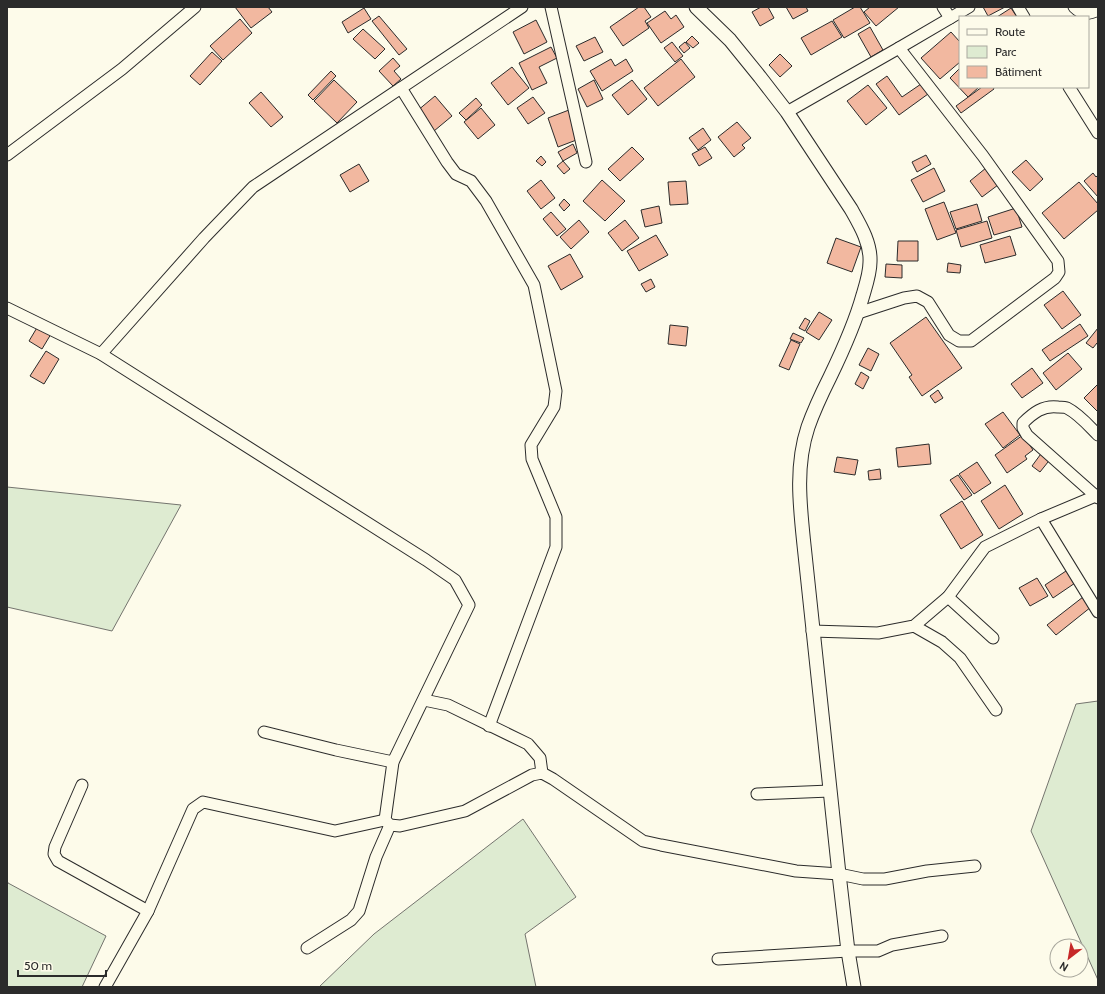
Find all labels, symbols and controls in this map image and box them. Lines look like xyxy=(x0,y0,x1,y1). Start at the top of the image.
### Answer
legend xyxy=(959,16,1089,88)
text: Route xyxy=(995,24,1025,39)
text: Parc xyxy=(995,44,1017,59)
text: Bâtiment xyxy=(995,64,1042,79)
north arrow xyxy=(1049,938,1089,978)
scale bar xyxy=(18,952,106,978)
text: 50 m xyxy=(24,958,52,973)
text: N xyxy=(1057,959,1071,975)

